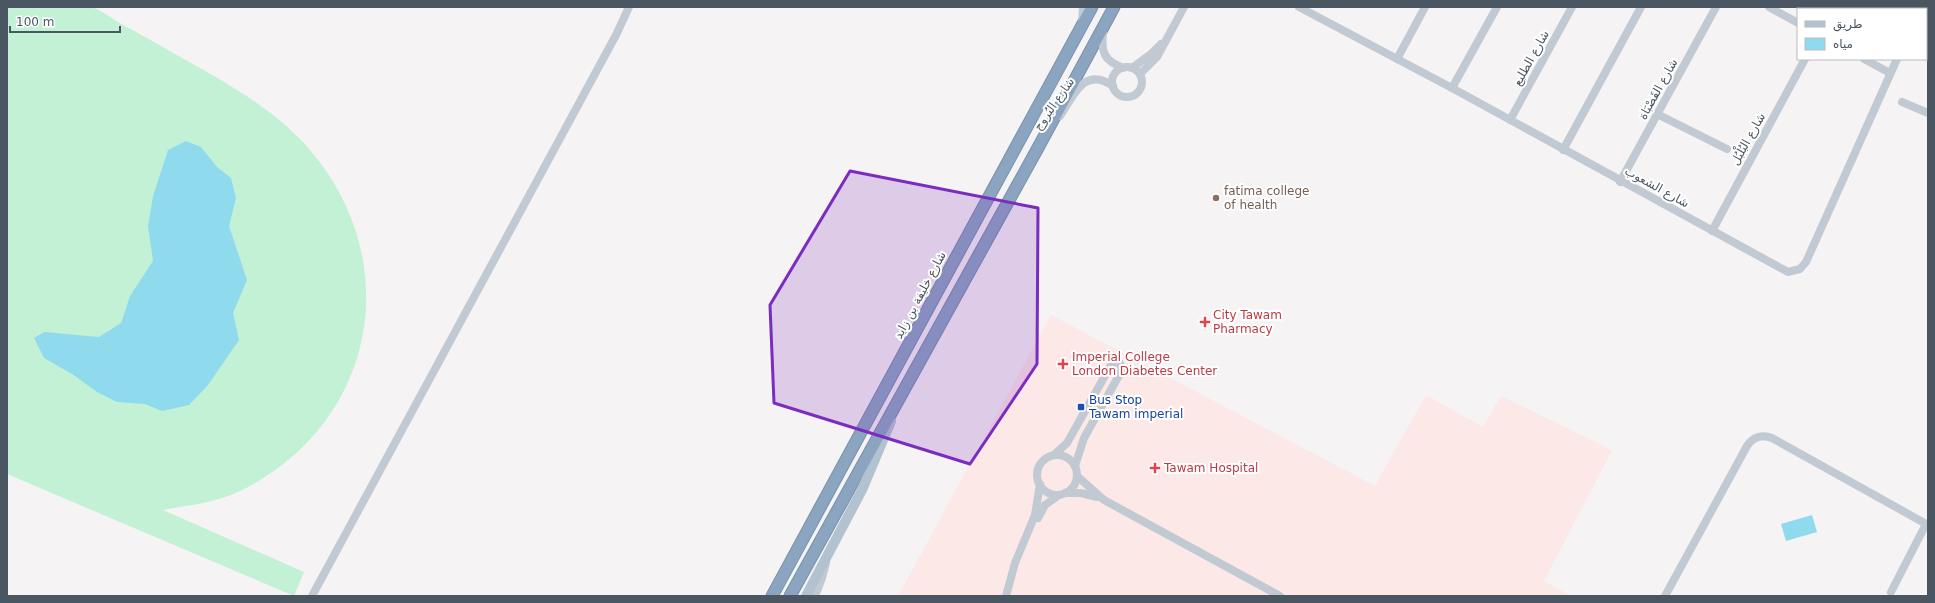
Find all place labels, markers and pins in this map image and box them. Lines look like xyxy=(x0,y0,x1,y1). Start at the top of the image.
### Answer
place label: fatima college of health xyxy=(1224,184,1309,212)
marker: fatima college of health xyxy=(1211,193,1221,203)
place label: City Tawam Pharmacy xyxy=(1213,308,1282,336)
marker: City Tawam Pharmacy xyxy=(1200,317,1210,327)
place label: Imperial College London Diabetes Center xyxy=(1072,350,1217,378)
marker: Imperial College London Diabetes Center xyxy=(1057,358,1069,370)
place label: Bus Stop Tawam imperial xyxy=(1088,393,1183,421)
marker: Bus Stop Tawam imperial xyxy=(1076,402,1086,412)
place label: Tawam Hospital xyxy=(1163,461,1258,475)
marker: Tawam Hospital xyxy=(1149,462,1161,474)

